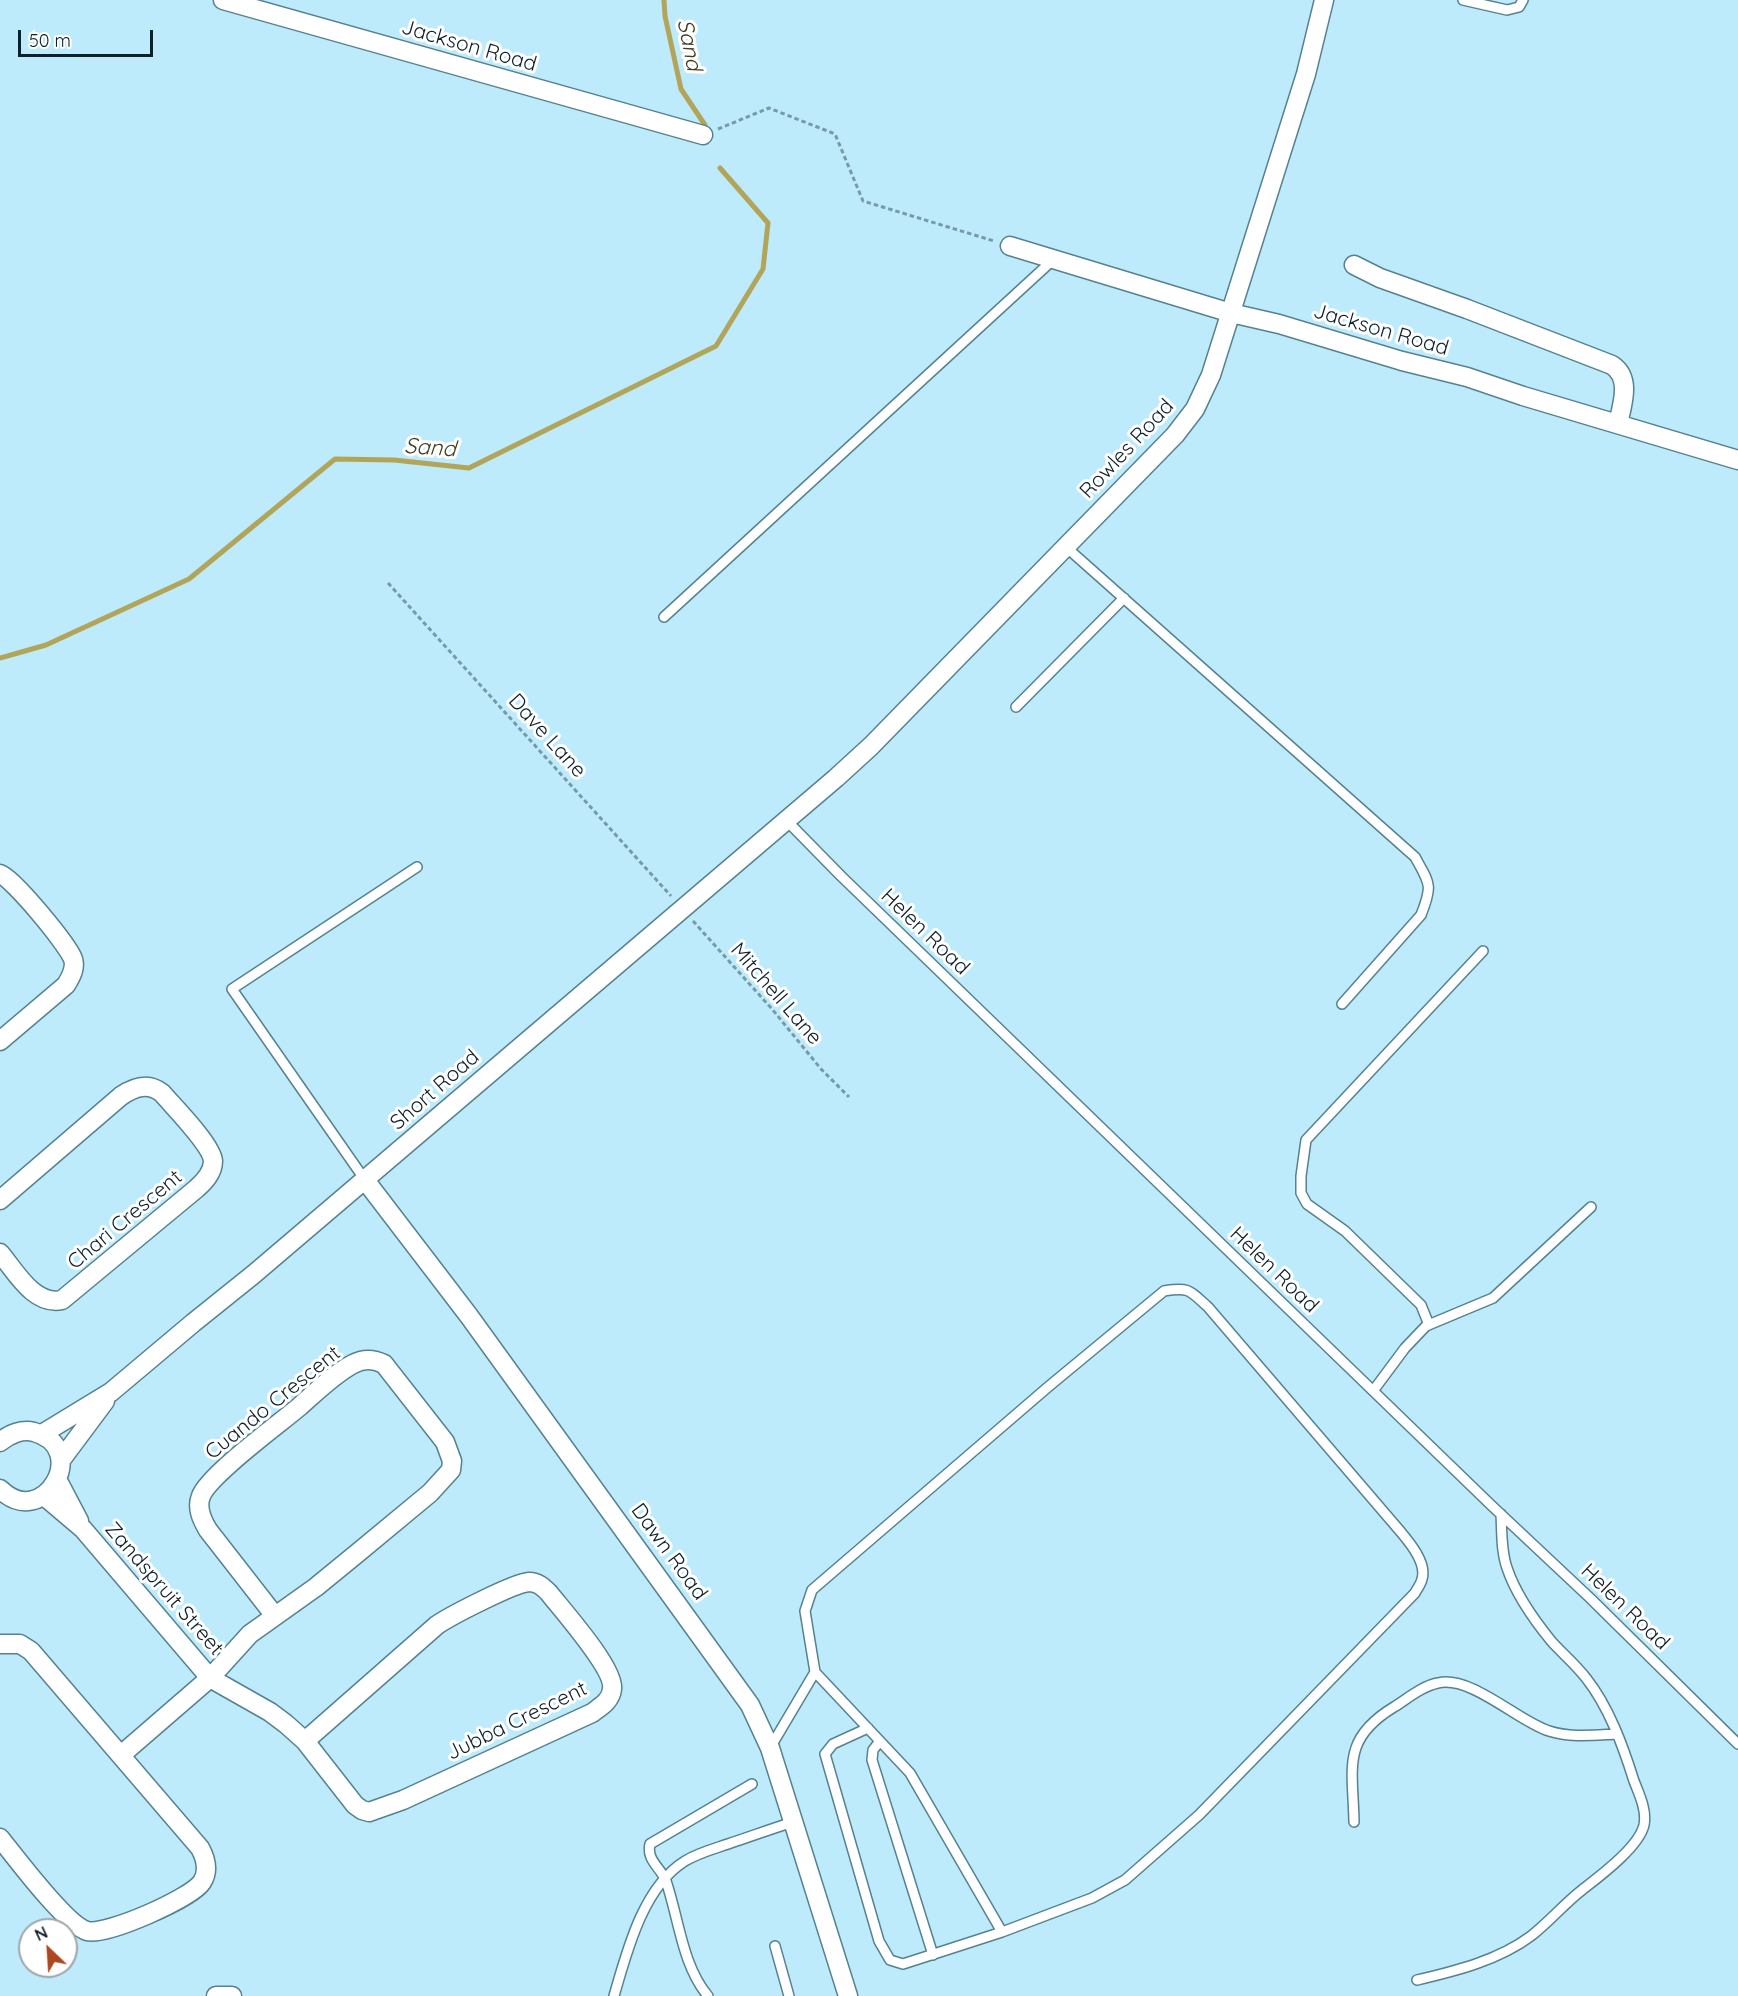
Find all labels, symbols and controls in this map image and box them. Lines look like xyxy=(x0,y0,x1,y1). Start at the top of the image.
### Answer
street label: Jackson Road xyxy=(399,15,539,77)
water label: Sand xyxy=(671,17,707,73)
scale bar xyxy=(21,18,156,56)
text: 50 m xyxy=(29,29,71,52)
street label: Jackson Road xyxy=(1311,299,1451,361)
street label: Rowles Road xyxy=(1075,394,1179,504)
water label: Sand xyxy=(403,433,457,463)
street label: Dave Lane xyxy=(503,689,591,783)
street label: Helen Road xyxy=(875,884,975,980)
street label: Mitchell Lane xyxy=(725,938,827,1050)
street label: Short Road xyxy=(385,1045,485,1135)
street label: Chari Crescent xyxy=(63,1165,187,1275)
street label: Helen Road xyxy=(1224,1222,1324,1318)
street label: Cuando Crescent xyxy=(200,1341,346,1465)
street label: Dawn Road xyxy=(625,1499,713,1605)
street label: Zandspruit Street xyxy=(99,1517,229,1661)
street label: Helen Road xyxy=(1575,1559,1675,1655)
street label: Jubba Crescent xyxy=(443,1676,591,1766)
north arrow xyxy=(18,1918,78,1978)
text: N xyxy=(32,1922,51,1945)

